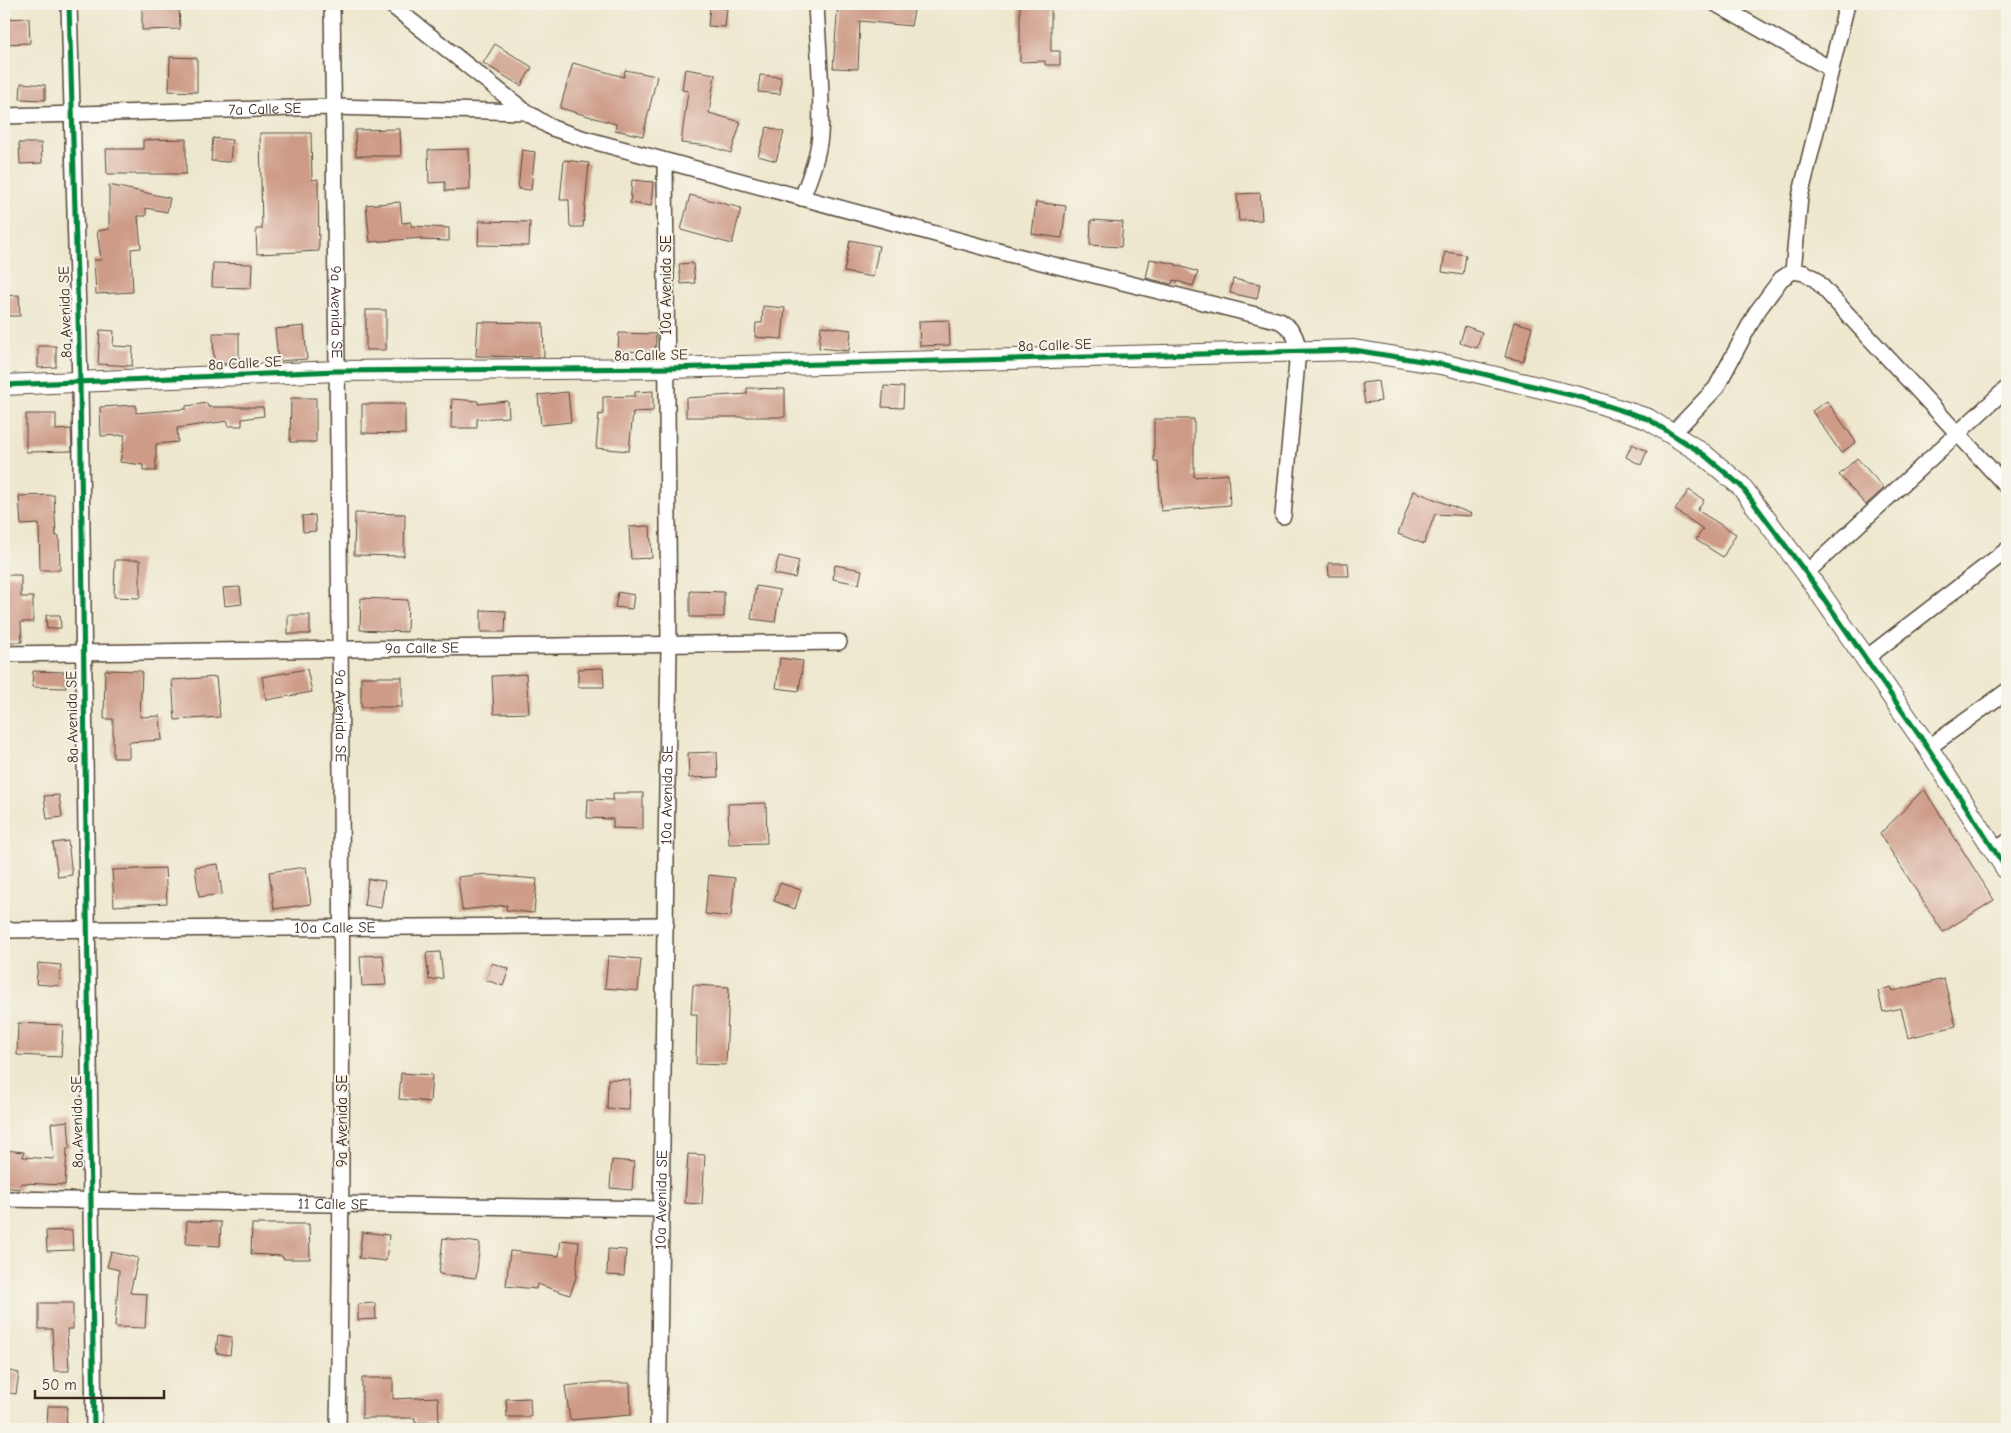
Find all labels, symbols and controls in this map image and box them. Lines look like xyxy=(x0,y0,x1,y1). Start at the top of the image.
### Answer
street label: 7a Calle SE xyxy=(228,99,302,119)
street label: 10a Avenida SE xyxy=(657,235,675,335)
street label: 9a Avenida SE xyxy=(327,265,346,358)
street label: 8a Avenida SE xyxy=(54,266,76,358)
street label: 8a Calle SE xyxy=(1018,335,1092,355)
street label: 8a Calle SE xyxy=(614,345,688,365)
street label: 8a Calle SE xyxy=(208,352,282,374)
street label: 9a Calle SE xyxy=(385,638,459,658)
street label: 9a Avenida SE xyxy=(331,670,350,762)
street label: 8a Avenida SE xyxy=(62,671,82,763)
street label: 10a Avenida SE xyxy=(657,745,677,845)
street label: 10a Calle SE xyxy=(294,918,376,937)
street label: 9a Avenida SE xyxy=(333,1075,351,1167)
street label: 8a Avenida SE xyxy=(67,1076,87,1168)
street label: 10a Avenida SE xyxy=(652,1150,671,1250)
street label: 11 Calle SE xyxy=(298,1194,368,1214)
scale bar xyxy=(35,1368,164,1400)
text: 50 m xyxy=(42,1376,77,1394)

